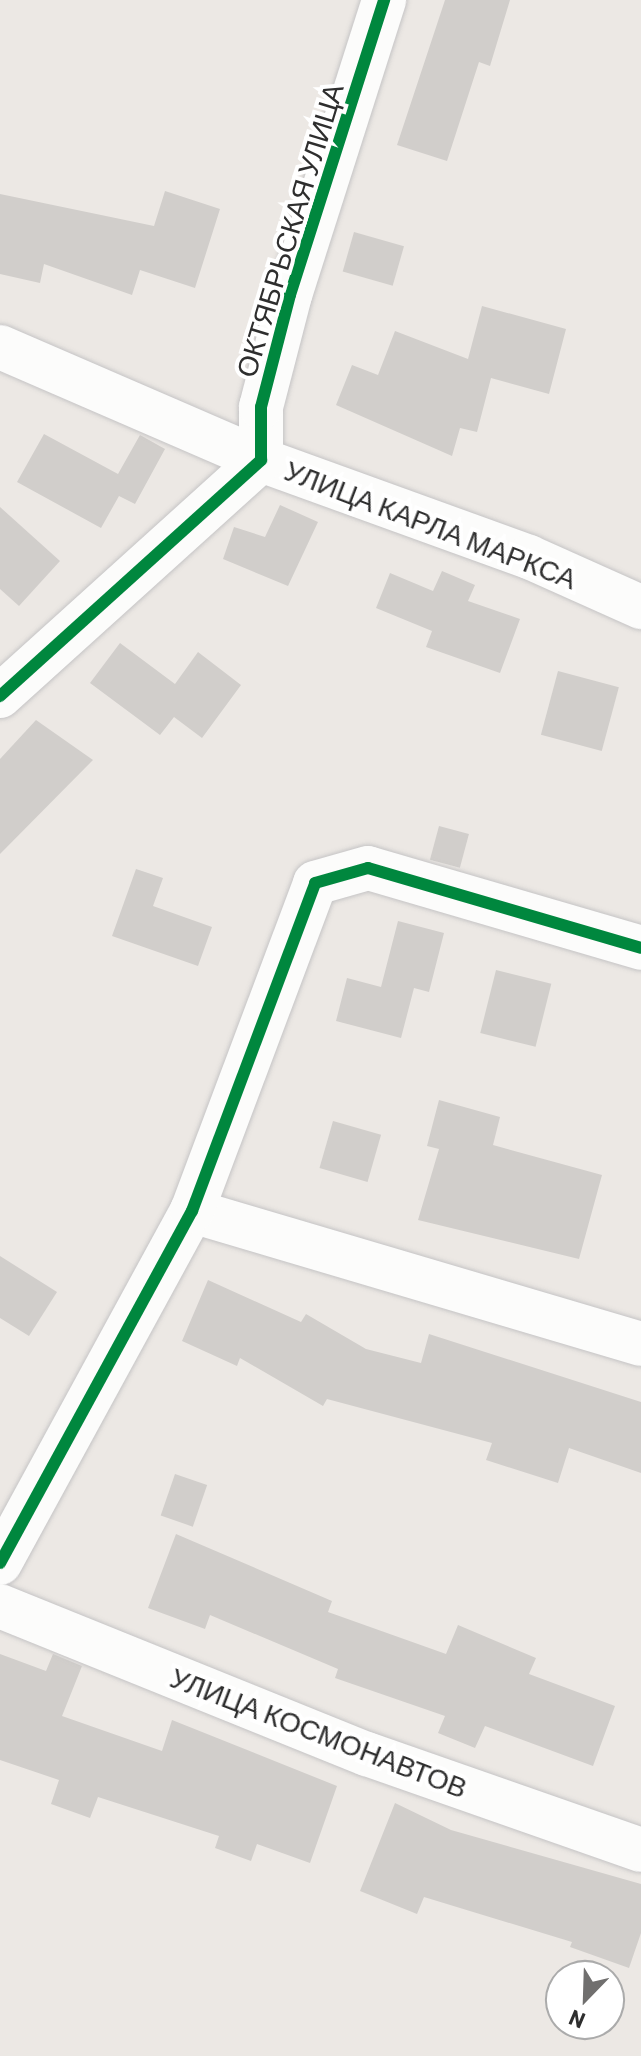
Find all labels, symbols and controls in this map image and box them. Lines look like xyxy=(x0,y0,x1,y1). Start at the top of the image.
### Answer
street label: ОКТЯБРЬСКАЯ УЛИЦА xyxy=(228,79,350,381)
street label: УЛИЦА КАРЛА МАРКСА xyxy=(280,453,582,595)
street label: УЛИЦА КОСМОНАВТОВ xyxy=(166,1660,472,1804)
north arrow xyxy=(545,1960,625,2040)
text: N xyxy=(565,2005,588,2035)

